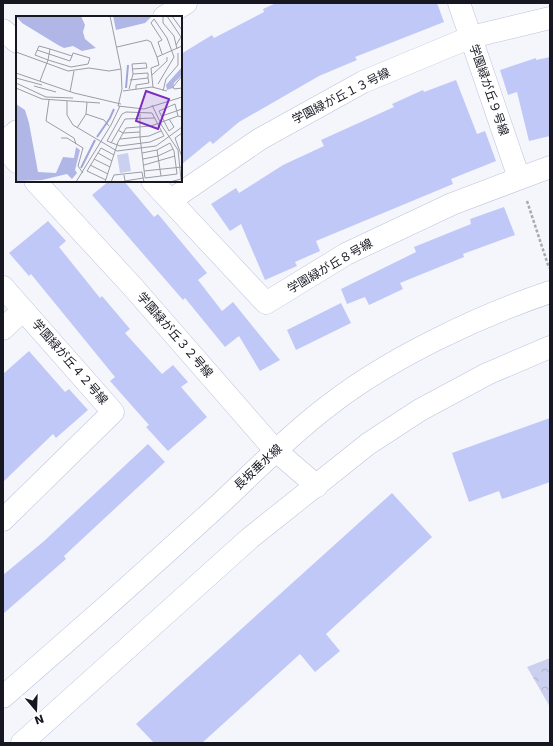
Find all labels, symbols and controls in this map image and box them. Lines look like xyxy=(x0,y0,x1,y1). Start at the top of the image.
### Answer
inset map xyxy=(16,16,182,182)
street label: 学園緑が丘９号線 xyxy=(467,42,511,138)
street label: 学園緑が丘１３号線 xyxy=(290,65,392,127)
street label: 学園緑が丘８号線 xyxy=(285,236,375,296)
street label: 学園緑が丘３２号線 xyxy=(134,290,216,380)
street label: 学園緑が丘４２号線 xyxy=(29,317,111,407)
street label: 長坂垂水線 xyxy=(231,441,285,493)
north arrow xyxy=(16,690,56,730)
text: N xyxy=(33,711,46,727)

